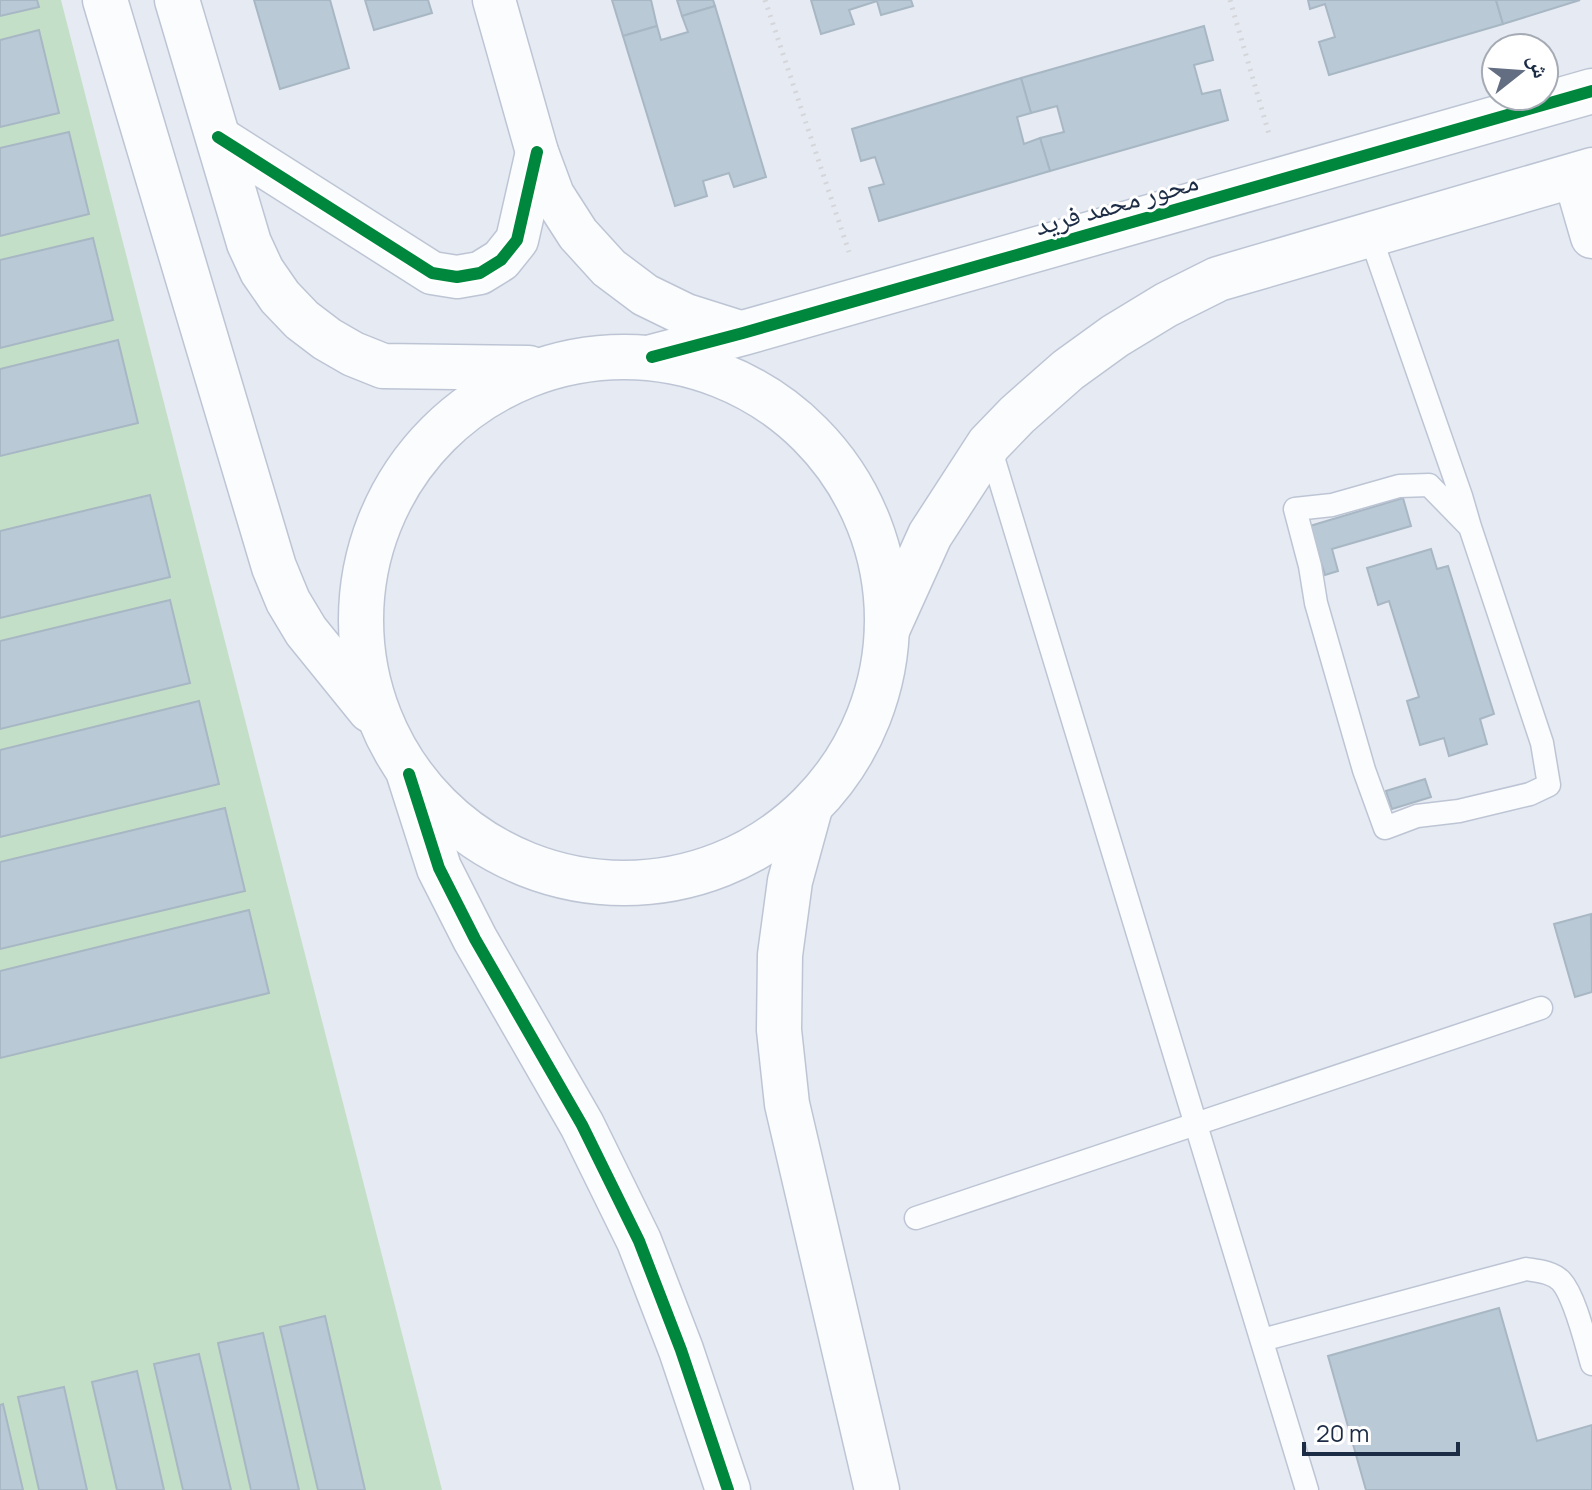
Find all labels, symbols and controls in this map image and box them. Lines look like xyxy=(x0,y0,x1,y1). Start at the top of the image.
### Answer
north arrow xyxy=(1480,32,1560,112)
text: ش xyxy=(1521,51,1557,82)
street label: محور محمد فريد xyxy=(1030,160,1202,244)
scale bar xyxy=(1304,1406,1458,1456)
text: 20 m xyxy=(1316,1416,1369,1449)

